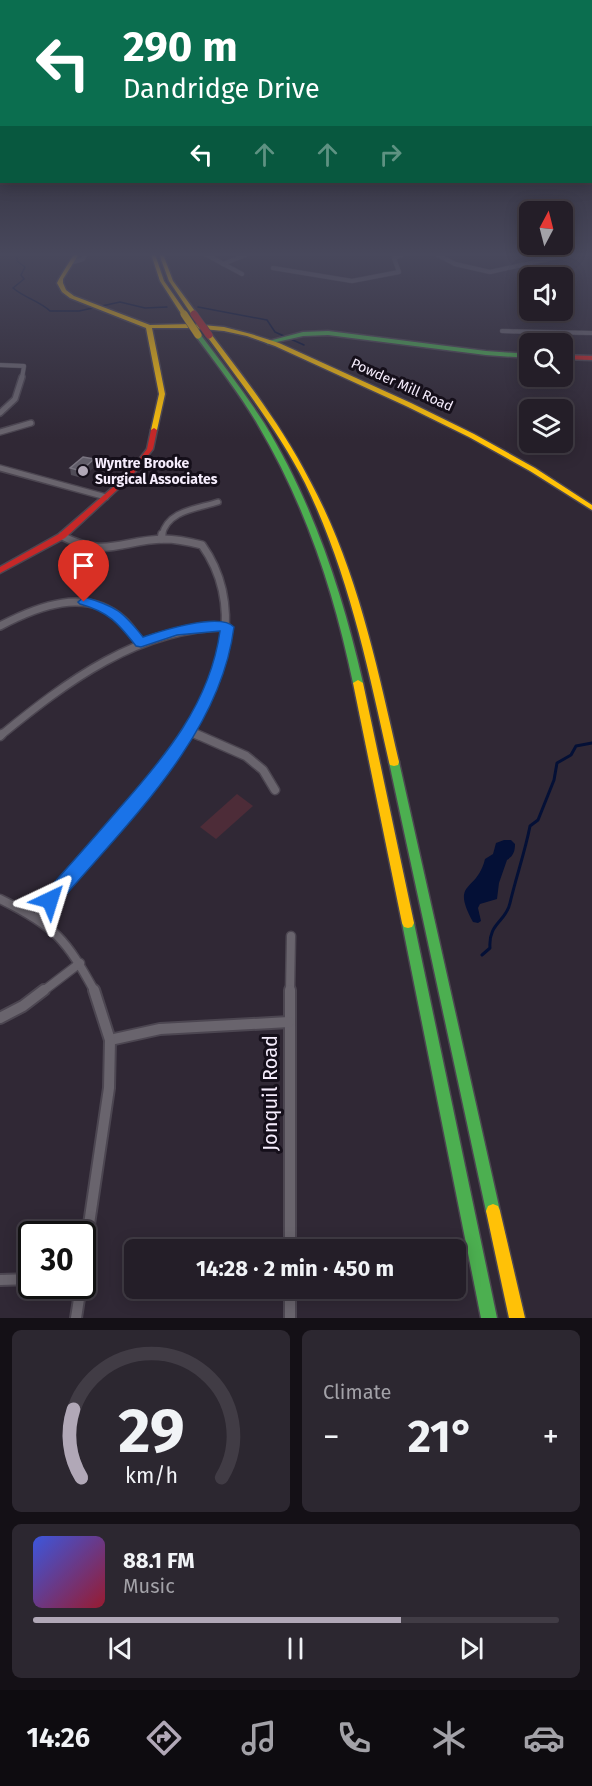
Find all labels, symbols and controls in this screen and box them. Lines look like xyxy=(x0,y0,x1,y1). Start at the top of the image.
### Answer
text: 290 m xyxy=(123,22,238,72)
icon: left xyxy=(24,24,102,102)
text: Dandridge Drive xyxy=(123,73,320,105)
icon: left xyxy=(185,138,218,171)
icon: ahead xyxy=(248,138,281,171)
icon: ahead xyxy=(311,138,344,171)
icon: right xyxy=(374,138,407,171)
north arrow xyxy=(519,201,573,255)
map controls xyxy=(519,201,573,453)
button: sound xyxy=(519,267,573,321)
button: search xyxy=(519,333,573,387)
street label: Powder Mill Road xyxy=(348,355,456,415)
button: layers xyxy=(519,399,573,453)
place label: Wyntre Brooke Surgical Associates xyxy=(95,455,218,488)
marker: Wyntre Brooke Surgical Associates xyxy=(76,464,90,478)
pin xyxy=(58,540,109,602)
icon: arrive xyxy=(67,549,100,582)
position arrow xyxy=(18,868,82,932)
street label: Jonquil Road xyxy=(258,1035,282,1151)
speed limit sign: 30 xyxy=(18,1221,96,1299)
text: 14:28 · 2 min · 450 m xyxy=(196,1255,394,1282)
text: Climate xyxy=(323,1380,391,1404)
text: 29 xyxy=(118,1394,184,1469)
text: 21° xyxy=(408,1410,474,1464)
text: − xyxy=(323,1417,340,1457)
text: + xyxy=(543,1417,559,1457)
text: km/h xyxy=(124,1463,178,1489)
text: 88.1 FM xyxy=(123,1547,195,1574)
text: Music xyxy=(123,1574,175,1598)
icon: previous xyxy=(104,1632,137,1665)
icon: pause xyxy=(279,1632,312,1665)
icon: next xyxy=(455,1632,488,1665)
icon: directions xyxy=(143,1717,185,1759)
icon: music xyxy=(238,1717,280,1759)
icon: phone xyxy=(333,1717,375,1759)
icon: climate xyxy=(428,1717,470,1759)
icon: car xyxy=(523,1717,565,1759)
text: 14:26 xyxy=(27,1722,90,1754)

